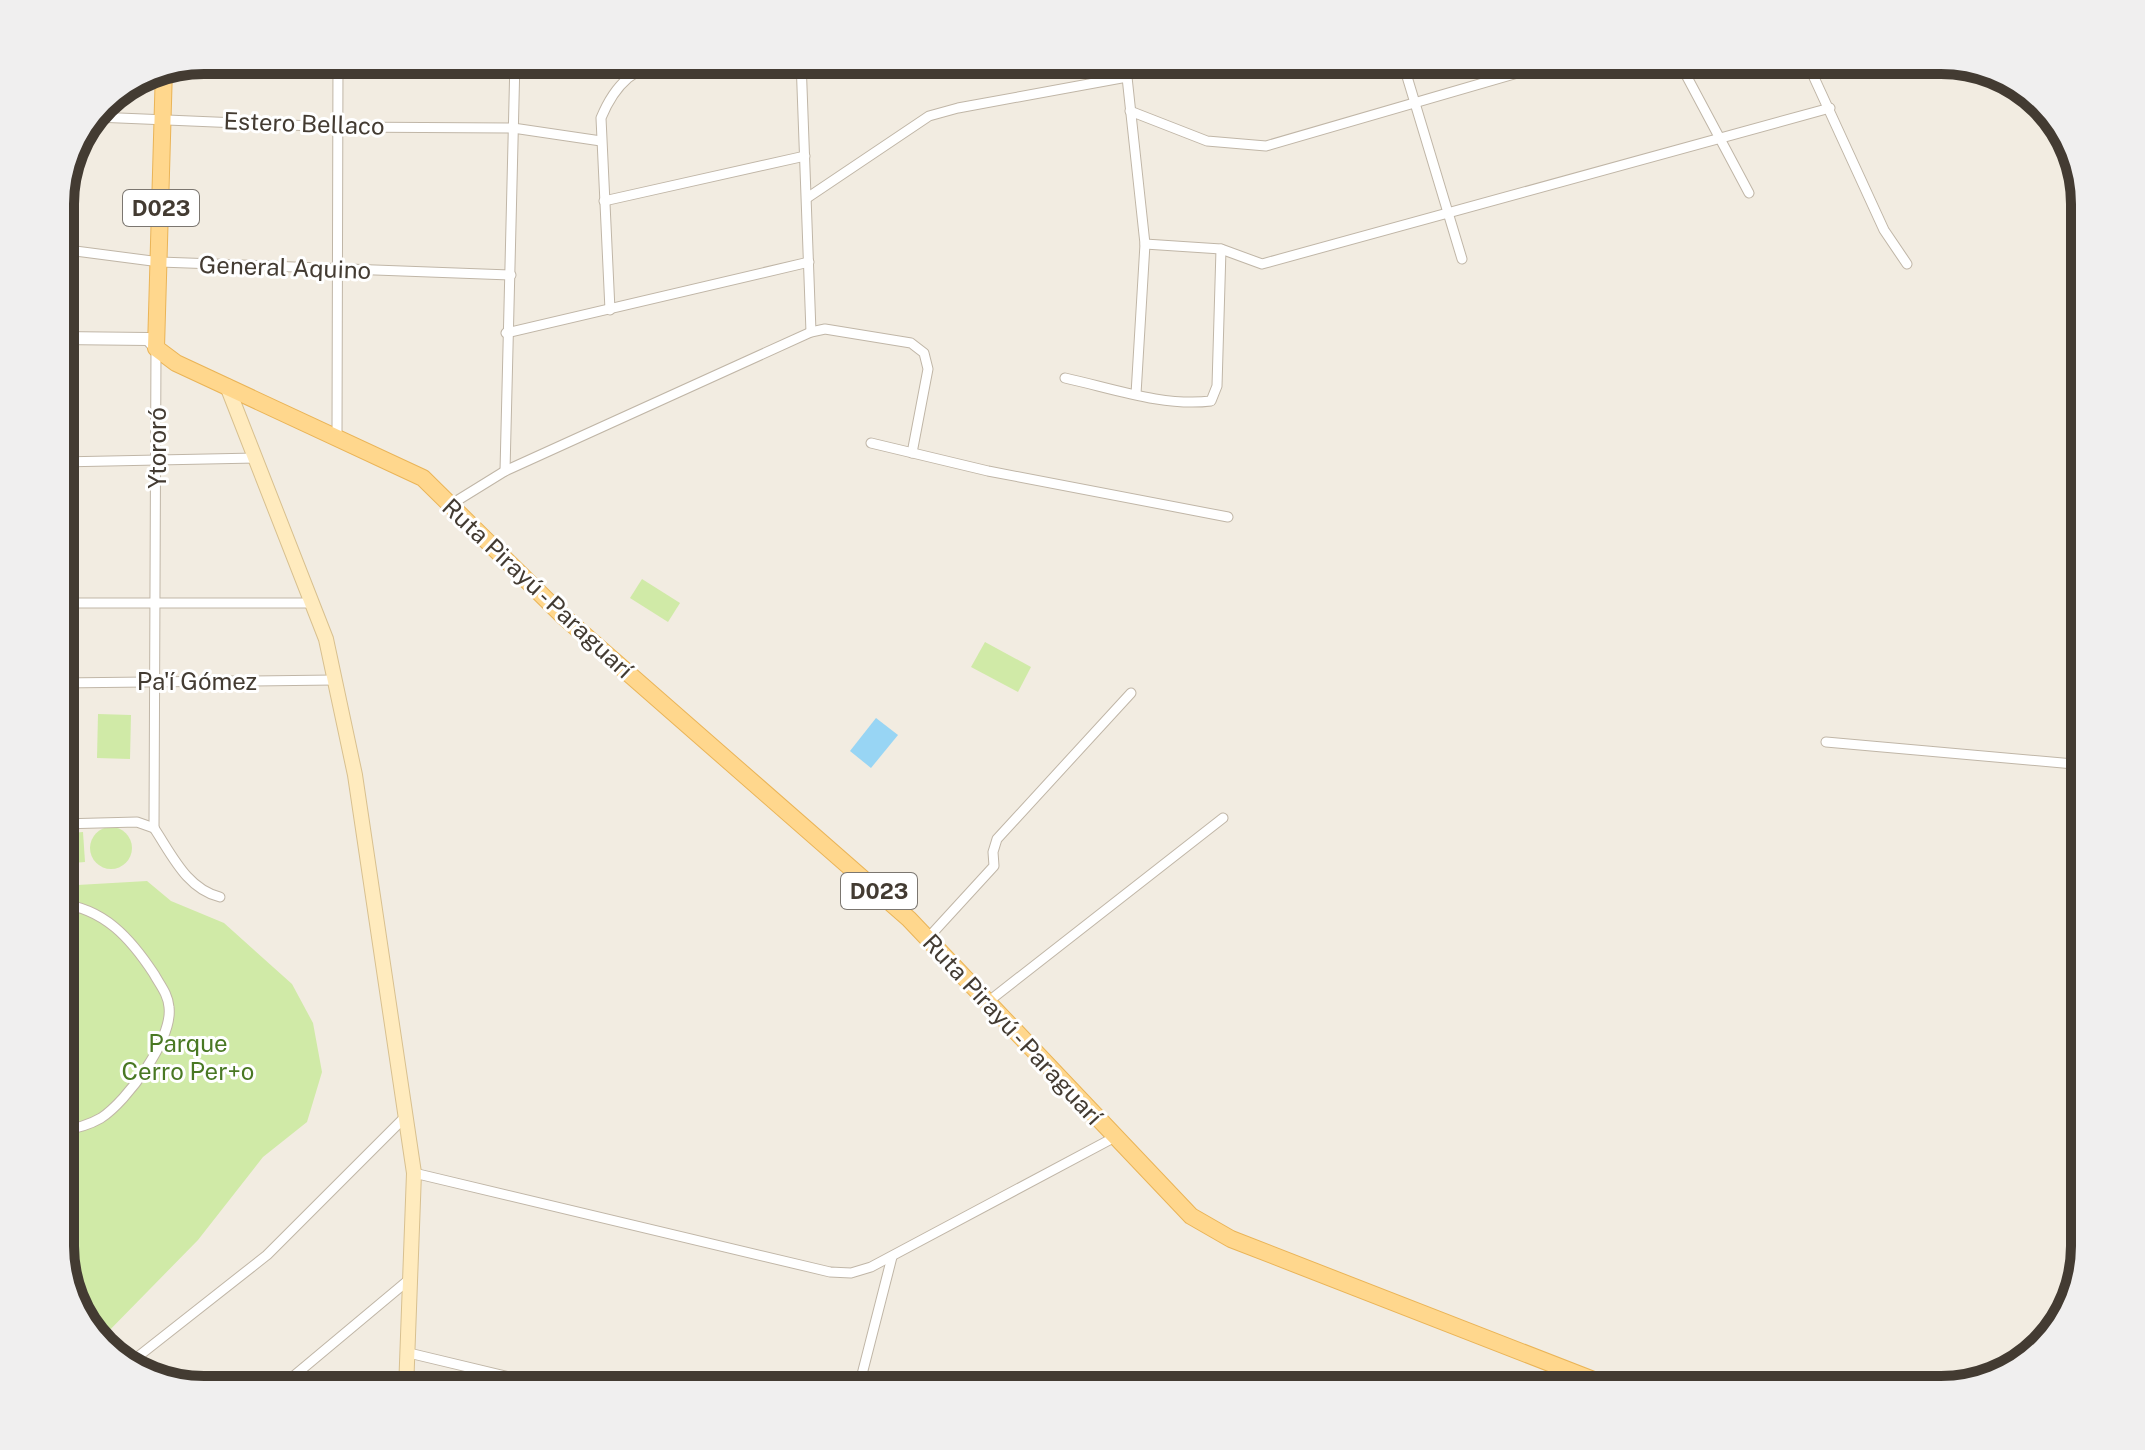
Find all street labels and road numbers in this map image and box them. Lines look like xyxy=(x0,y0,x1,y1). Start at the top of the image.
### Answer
street label: Estero Bellaco xyxy=(223,106,385,140)
road number: D023 xyxy=(123,190,199,226)
street label: General Aquino xyxy=(198,250,372,284)
street label: Ytororó xyxy=(143,407,171,489)
street label: Ruta Pirayú - Paraguarí xyxy=(437,493,640,684)
street label: Pa'í Gómez xyxy=(137,667,257,695)
road number: D023 xyxy=(841,873,917,909)
street label: Ruta Pirayú - Paraguarí xyxy=(918,928,1109,1131)

